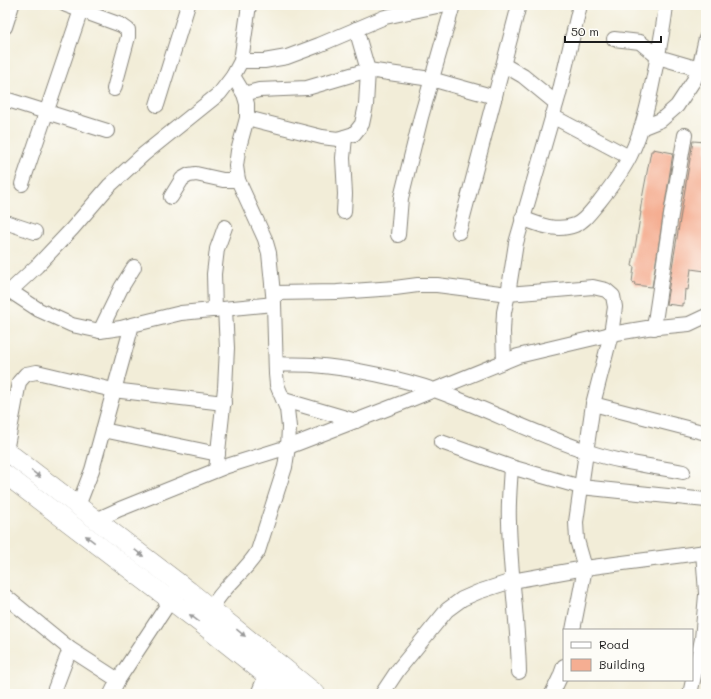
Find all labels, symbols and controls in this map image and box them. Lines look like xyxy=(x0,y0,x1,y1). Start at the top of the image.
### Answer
scale bar xyxy=(565,18,661,44)
text: 50 m xyxy=(571,23,599,39)
one-way arrow xyxy=(30,470,41,478)
one-way arrow xyxy=(85,535,96,543)
one-way arrow xyxy=(134,549,145,557)
one-way arrow xyxy=(188,614,199,622)
one-way arrow xyxy=(236,629,247,638)
legend xyxy=(563,629,693,681)
text: Road xyxy=(599,636,629,652)
text: Building xyxy=(599,656,645,672)

